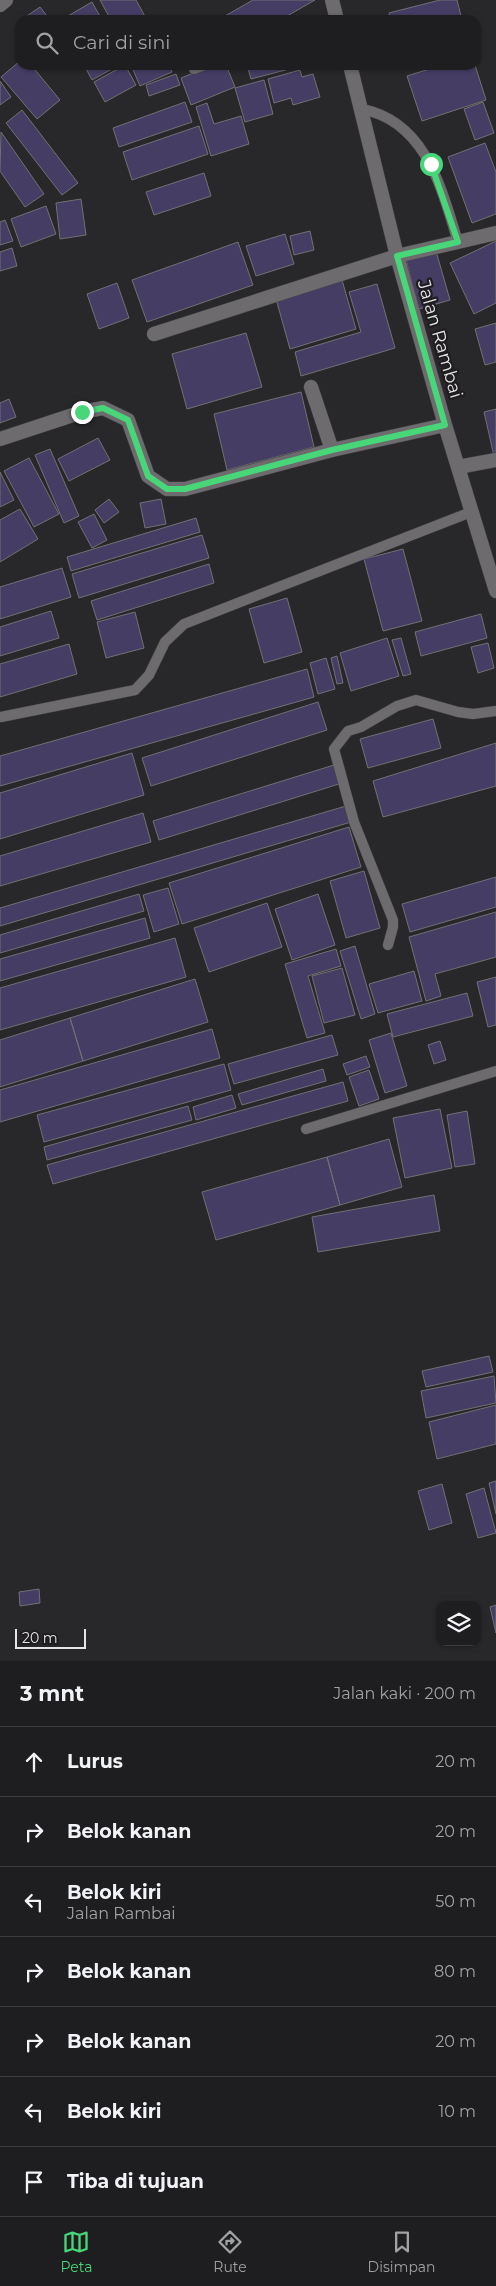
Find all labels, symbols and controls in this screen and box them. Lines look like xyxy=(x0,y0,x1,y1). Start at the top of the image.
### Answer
search box xyxy=(15,15,481,70)
icon: search xyxy=(33,29,61,57)
text: Cari di sini xyxy=(73,31,170,54)
route start xyxy=(420,153,443,176)
street label: Jalan Rambai xyxy=(412,276,467,401)
route end xyxy=(71,401,94,424)
map controls xyxy=(436,1601,481,1646)
button: layers xyxy=(436,1601,481,1646)
scale bar xyxy=(15,1626,86,1649)
text: 20 m xyxy=(22,1629,58,1647)
text: 3 mnt xyxy=(20,1681,84,1706)
text: Jalan kaki · 200 m xyxy=(333,1684,476,1703)
icon: ahead xyxy=(20,1748,48,1776)
text: Lurus xyxy=(67,1750,123,1773)
text: 20 m xyxy=(435,1752,476,1771)
icon: right xyxy=(20,1818,48,1846)
text: Belok kanan xyxy=(67,1820,191,1843)
text: 20 m xyxy=(435,1822,476,1841)
text: Belok kiri xyxy=(67,1881,162,1904)
icon: left xyxy=(20,1888,48,1916)
text: 50 m xyxy=(435,1892,476,1911)
text: Jalan Rambai xyxy=(67,1904,176,1923)
icon: right xyxy=(20,1958,48,1986)
text: Belok kanan xyxy=(67,1960,191,1983)
text: 80 m xyxy=(434,1962,476,1981)
icon: right xyxy=(20,2028,48,2056)
text: Belok kanan xyxy=(67,2030,191,2053)
text: 20 m xyxy=(435,2032,476,2051)
icon: left xyxy=(20,2098,48,2126)
text: Belok kiri xyxy=(67,2100,162,2123)
text: 10 m xyxy=(438,2102,476,2121)
icon: arrive xyxy=(20,2168,48,2196)
text: Tiba di tujuan xyxy=(67,2170,204,2193)
tab: Peta xyxy=(60,2228,92,2276)
tab: Rute xyxy=(213,2228,247,2276)
tab: Disimpan xyxy=(368,2228,436,2276)

